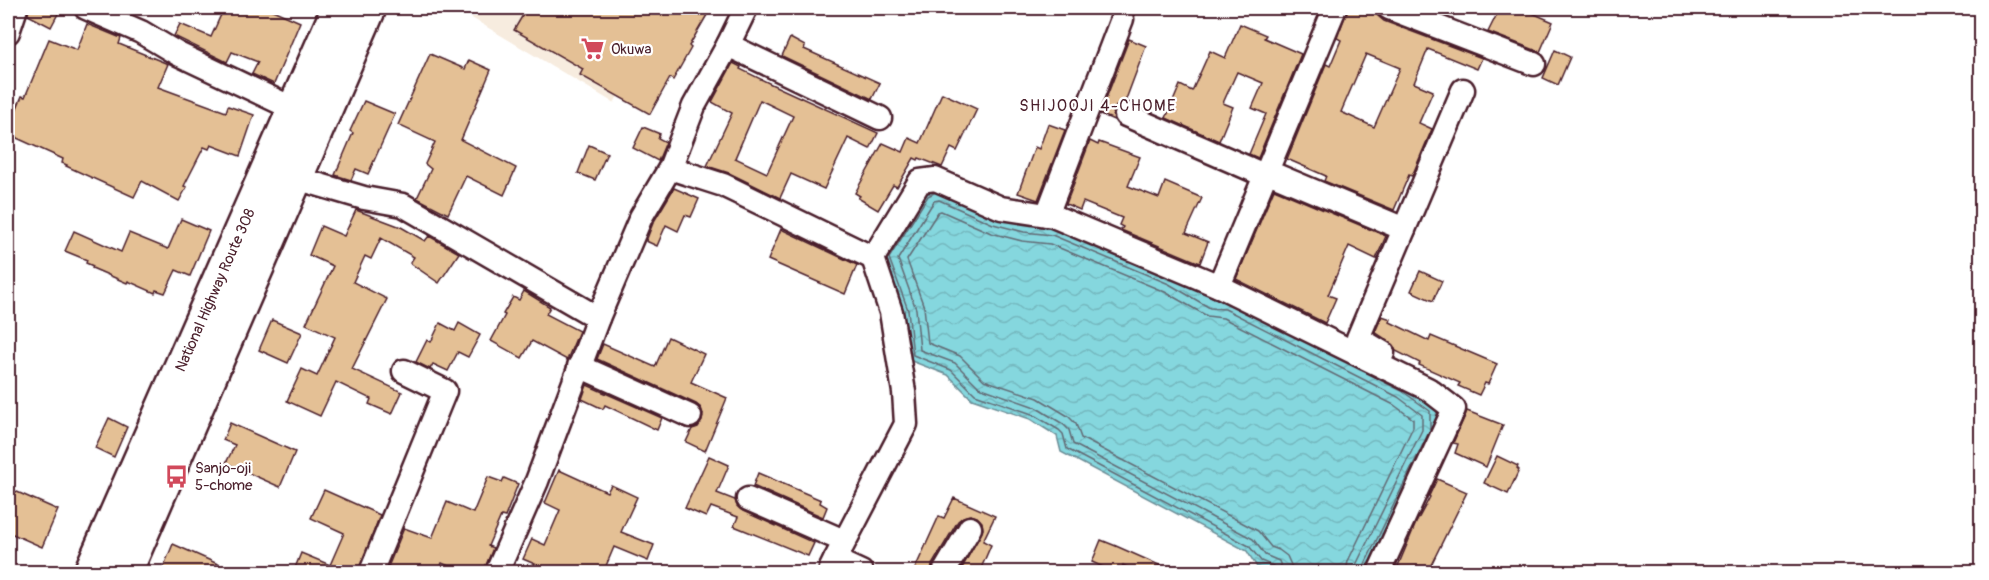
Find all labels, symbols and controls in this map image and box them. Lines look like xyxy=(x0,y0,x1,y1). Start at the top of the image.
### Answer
supermarket icon: Okuwa xyxy=(580,36,606,62)
place label: Okuwa xyxy=(611,40,651,59)
district label: SHIJOOJI 4-CHOME xyxy=(1019,96,1177,116)
street label: National Highway Route 308 xyxy=(171,205,260,375)
place label: Sanjo-oji 5-chome xyxy=(195,459,253,495)
bus stop icon: Sanjo-oji 5-chome xyxy=(164,464,190,490)

